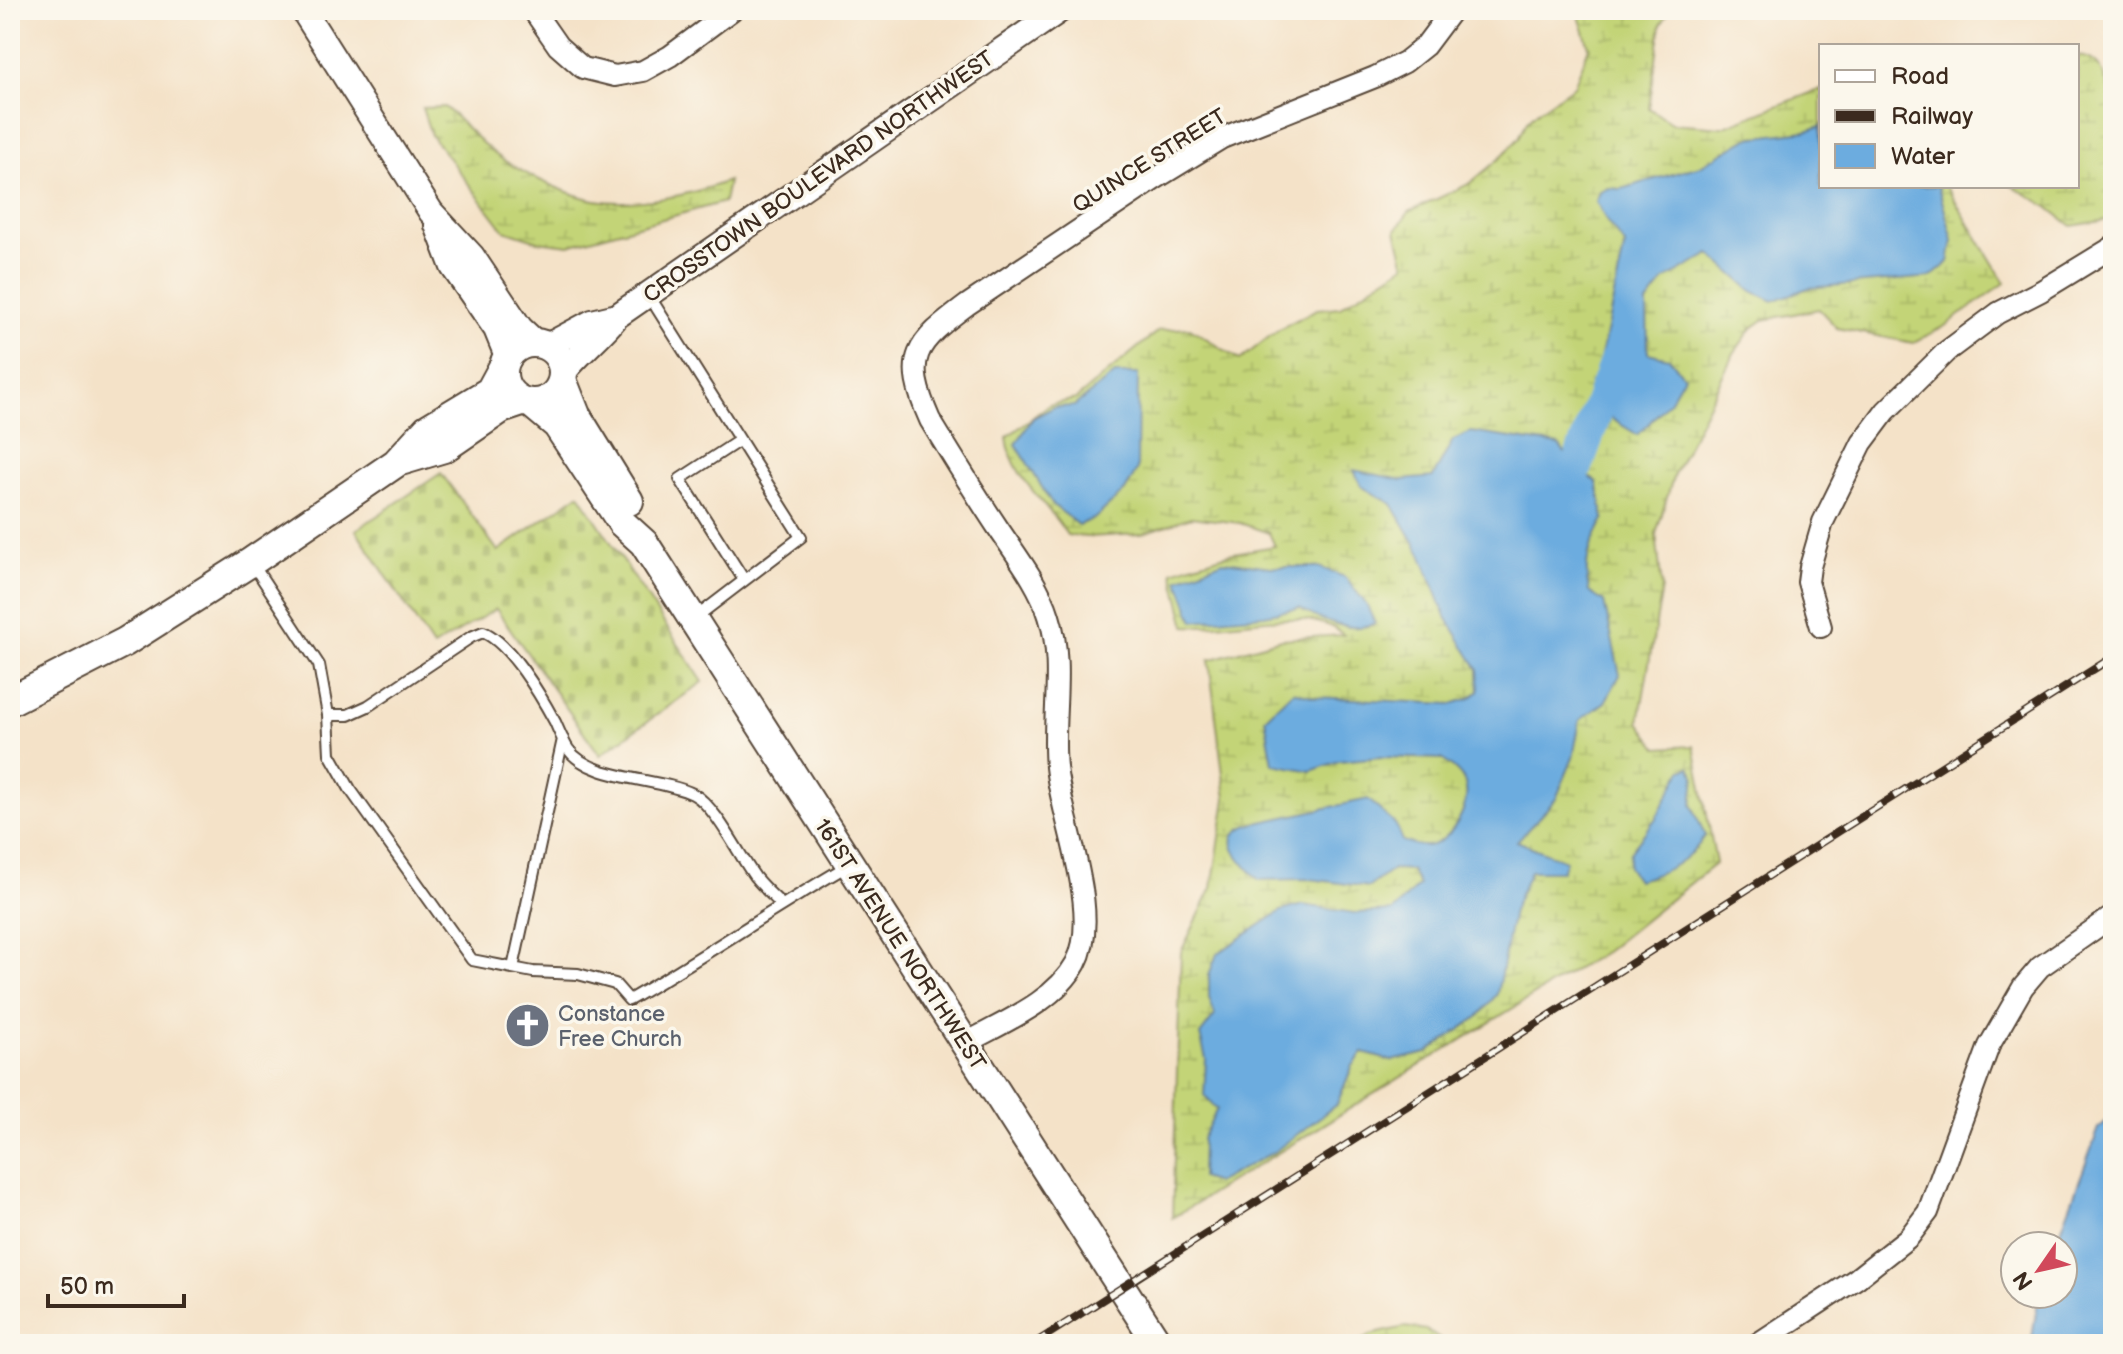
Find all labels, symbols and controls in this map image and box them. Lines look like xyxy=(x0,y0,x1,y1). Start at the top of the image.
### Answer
legend xyxy=(1819,44,2079,188)
street label: CROSSTOWN BOULEVARD NORTHWEST xyxy=(638,45,999,309)
text: Road xyxy=(1891,62,1949,91)
text: Railway xyxy=(1891,102,1973,131)
street label: QUINCE STREET xyxy=(1068,103,1232,219)
text: Water xyxy=(1891,142,1955,171)
street label: 161ST AVENUE NORTHWEST xyxy=(808,814,991,1076)
place label: Constance Free Church xyxy=(558,1001,682,1053)
church icon: Constance Free Church xyxy=(503,1002,551,1050)
north arrow xyxy=(1999,1230,2079,1310)
scale bar xyxy=(48,1258,184,1308)
text: N xyxy=(2008,1266,2039,1295)
text: 50 m xyxy=(60,1272,114,1301)

